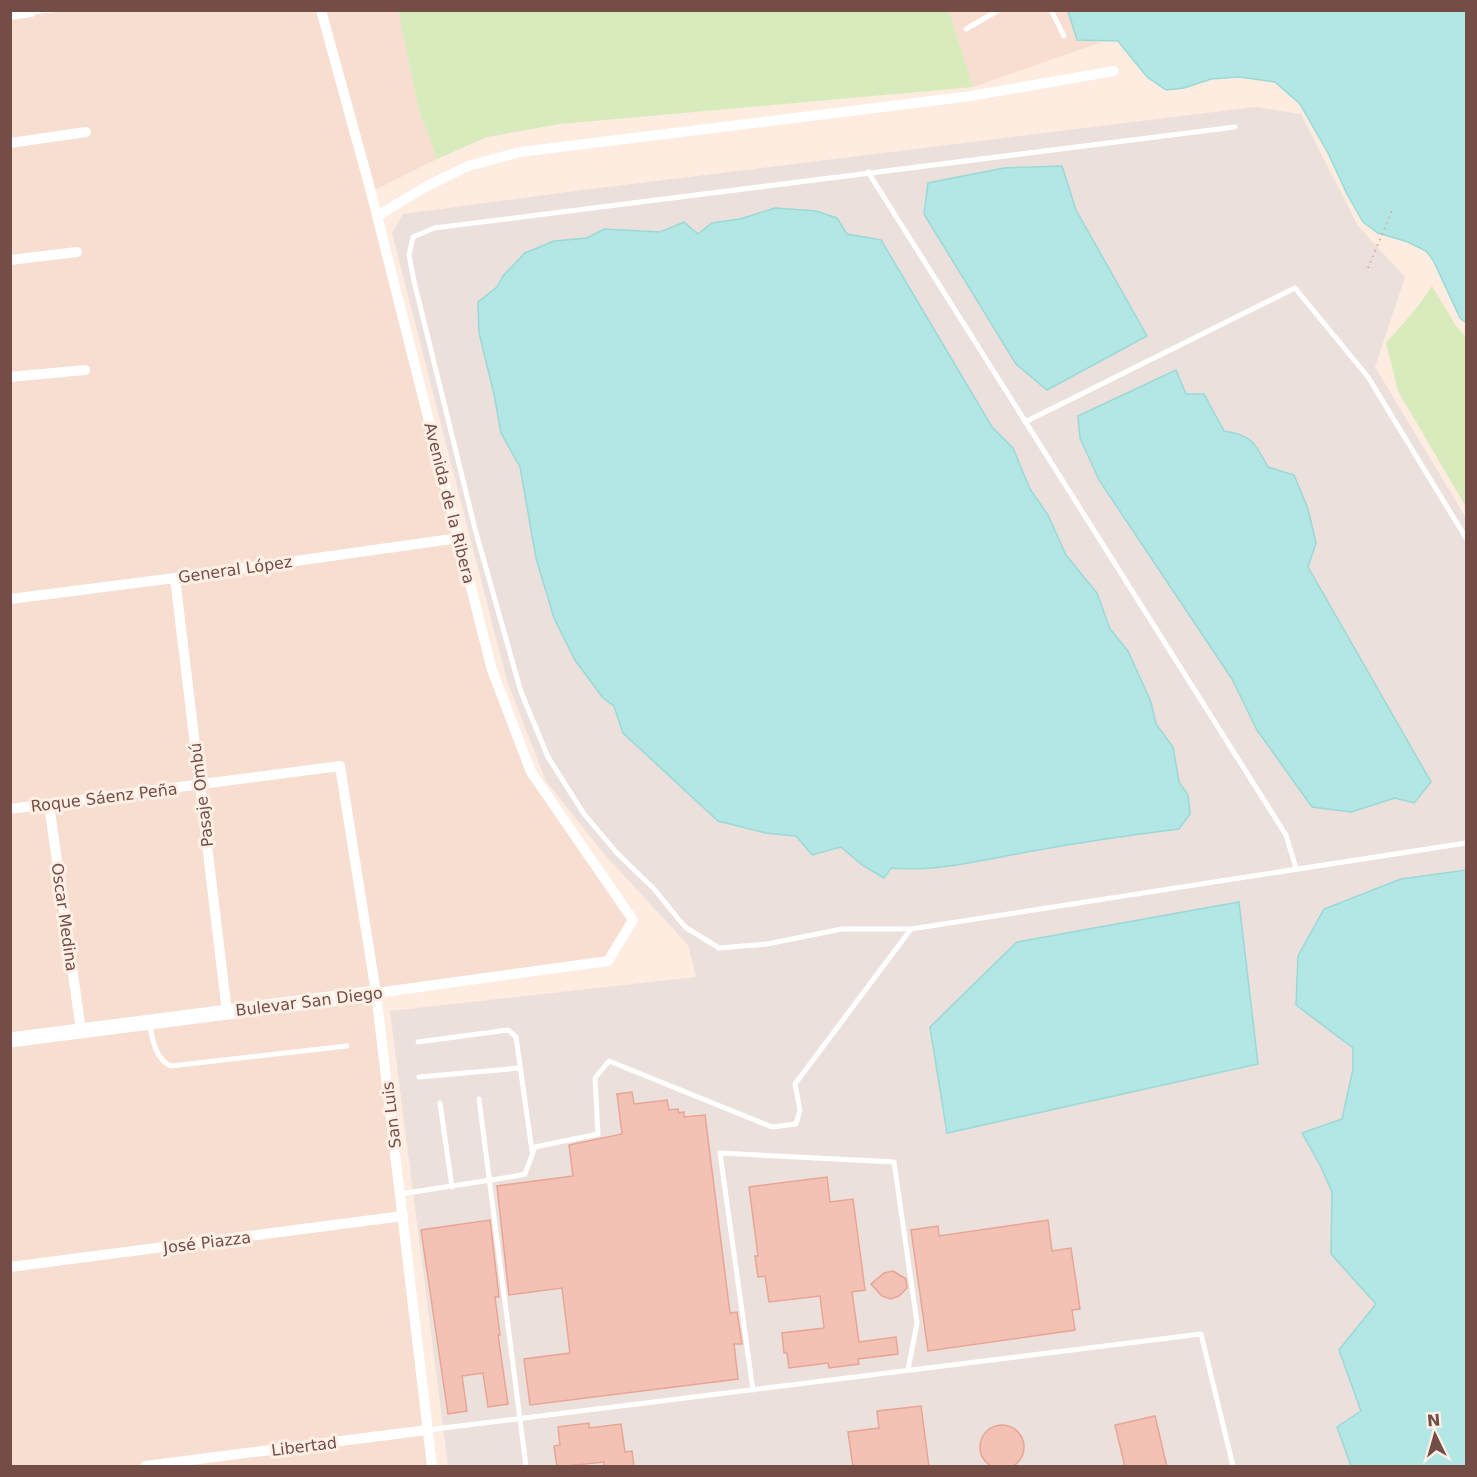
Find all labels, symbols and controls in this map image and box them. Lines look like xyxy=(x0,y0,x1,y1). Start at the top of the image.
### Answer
street label: Avenida de la Ribera xyxy=(420,421,479,586)
street label: General López xyxy=(177,552,293,587)
street label: Pasaje Ombú xyxy=(186,742,217,848)
street label: Roque Sáenz Peña xyxy=(30,779,179,816)
street label: Oscar Medina xyxy=(47,862,82,973)
street label: Bulevar San Diego xyxy=(234,983,384,1020)
street label: San Luis xyxy=(378,1081,405,1149)
street label: José Piazza xyxy=(161,1228,252,1257)
north arrow xyxy=(1405,1405,1465,1465)
text: N xyxy=(1426,1411,1441,1431)
street label: Libertad xyxy=(270,1433,338,1460)

